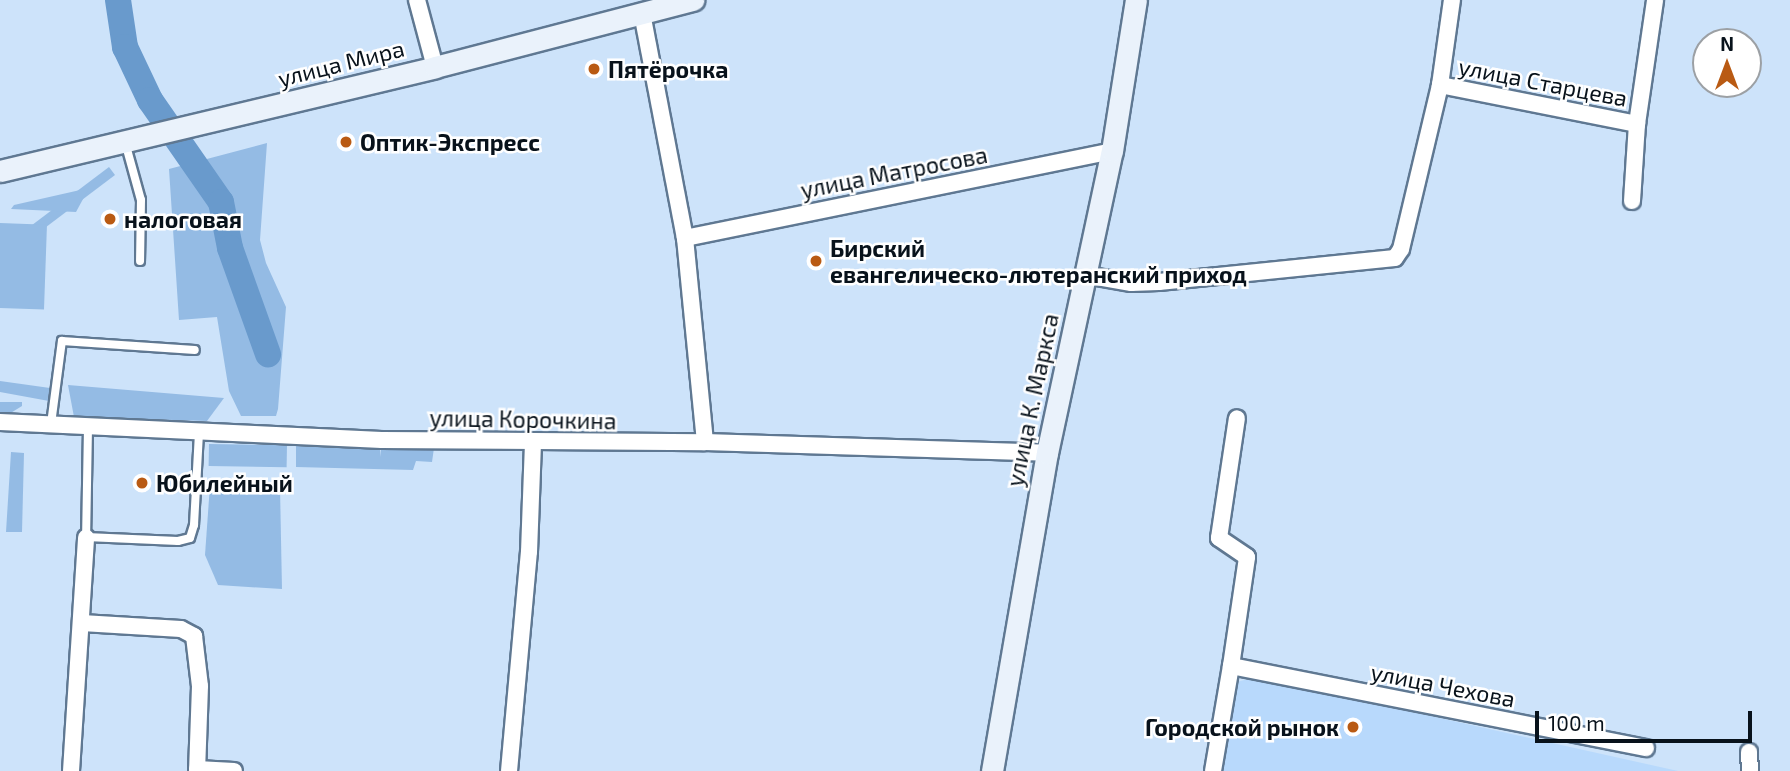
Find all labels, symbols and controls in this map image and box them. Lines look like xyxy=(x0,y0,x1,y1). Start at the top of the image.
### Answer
north arrow xyxy=(1692,28,1762,98)
text: N xyxy=(1720,32,1734,55)
street label: улица Мира xyxy=(275,34,407,92)
street label: улица Старцева xyxy=(1456,52,1630,112)
place label: Пятёрочка xyxy=(608,55,728,83)
marker: Пятёрочка xyxy=(586,61,602,77)
place label: Оптик-Экспресс xyxy=(360,128,540,156)
marker: Оптик-Экспресс xyxy=(338,134,354,150)
street label: улица Матросова xyxy=(798,140,990,204)
place label: налоговая xyxy=(124,205,242,233)
marker: налоговая xyxy=(102,211,118,227)
place label: Бирский евангелическо-лютеранский приход xyxy=(830,234,1247,288)
marker: Бирский евангелическо-лютеранский приход xyxy=(808,253,824,269)
street label: улица К. Маркса xyxy=(1000,311,1064,489)
street label: улица Корочкина xyxy=(429,404,617,434)
place label: Юбилейный xyxy=(156,469,293,497)
marker: Юбилейный xyxy=(134,475,150,491)
street label: улица Чехова xyxy=(1369,657,1517,713)
scale bar xyxy=(1538,698,1755,742)
text: 100 m xyxy=(1548,710,1605,735)
place label: Городской рынок xyxy=(1145,713,1339,741)
marker: Городской рынок xyxy=(1345,719,1361,735)

